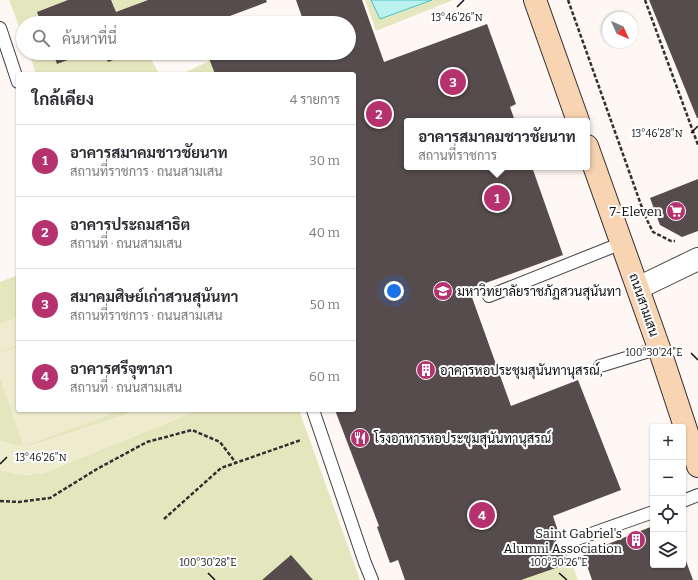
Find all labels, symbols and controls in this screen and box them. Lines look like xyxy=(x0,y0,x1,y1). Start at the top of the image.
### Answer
text: 13°46'26"N xyxy=(431,12,483,24)
north arrow xyxy=(602,12,638,48)
search box xyxy=(16,16,356,60)
icon: search xyxy=(30,27,52,49)
text: ค้นหาที่นี่ xyxy=(62,30,117,48)
pin: 3 xyxy=(440,67,466,97)
text: ใกล้เคียง xyxy=(32,89,94,110)
text: 4 รายการ xyxy=(290,92,340,107)
pin: 2 xyxy=(366,99,392,129)
popup xyxy=(404,118,590,170)
text: อาคารสมาคมชาวชัยนาท xyxy=(418,128,576,146)
text: 13°46'28"N xyxy=(631,128,683,140)
text: อาคารสมาคมชาวชัยนาท xyxy=(70,144,228,162)
text: สถานที่ราชการ xyxy=(418,148,497,163)
text: 1 xyxy=(42,153,48,168)
text: 30 m xyxy=(309,153,340,168)
text: สถานที่ราชการ · ถนนสามเสน xyxy=(70,164,223,179)
pin: 1 xyxy=(484,183,510,213)
supermarket icon: 7-Eleven xyxy=(665,200,687,222)
place label: 7-Eleven xyxy=(609,204,663,219)
text: อาคารประถมสาธิต xyxy=(70,216,190,234)
text: 2 xyxy=(41,225,49,240)
text: 40 m xyxy=(309,225,340,240)
text: สถานที่ · ถนนสามเสน xyxy=(70,236,182,251)
street label: ถนนสามเสน xyxy=(626,271,662,339)
school or university icon: มหาวิทยาลัยราชภัฏสวนสุนันทา xyxy=(432,280,454,302)
your location xyxy=(384,281,404,301)
place label: มหาวิทยาลัยราชภัฏสวนสุนันทา xyxy=(457,283,621,301)
text: สมาคมศิษย์เก่าสวนสุนันทา xyxy=(70,288,238,306)
text: 3 xyxy=(41,297,49,312)
text: 50 m xyxy=(310,297,340,312)
text: สถานที่ราชการ · ถนนสามเสน xyxy=(70,308,223,323)
text: 100°30'24"E xyxy=(626,347,682,359)
building icon: อาคารหอประชุมสุนันทานุสรณ์, xyxy=(415,359,437,381)
text: อาคารศรีจุฑาภา xyxy=(70,360,173,378)
place label: อาคารหอประชุมสุนันทานุสรณ์, xyxy=(440,361,603,380)
text: 4 xyxy=(41,369,49,384)
text: 60 m xyxy=(309,369,340,384)
text: สถานที่ · ถนนสามเสน xyxy=(70,380,182,395)
map controls xyxy=(650,424,686,568)
button: + xyxy=(650,424,686,460)
restaurant icon: โรงอาหารหอประชุมสุนันทานุสรณ์ xyxy=(349,427,371,449)
place label: โรงอาหารหอประชุมสุนันทานุสรณ์ xyxy=(373,429,551,448)
text: 13°46'26"N xyxy=(15,452,67,464)
button: − xyxy=(650,460,686,496)
button: locate xyxy=(650,496,686,532)
pin: 4 xyxy=(469,500,495,530)
place label: Saint Gabriel's Alumni Association xyxy=(504,526,623,556)
building icon: Saint Gabriel's Alumni Association xyxy=(625,529,647,551)
button: layers xyxy=(650,532,686,568)
text: 100°30'28"E xyxy=(180,557,236,569)
text: 100°30'26"E xyxy=(531,557,587,569)

